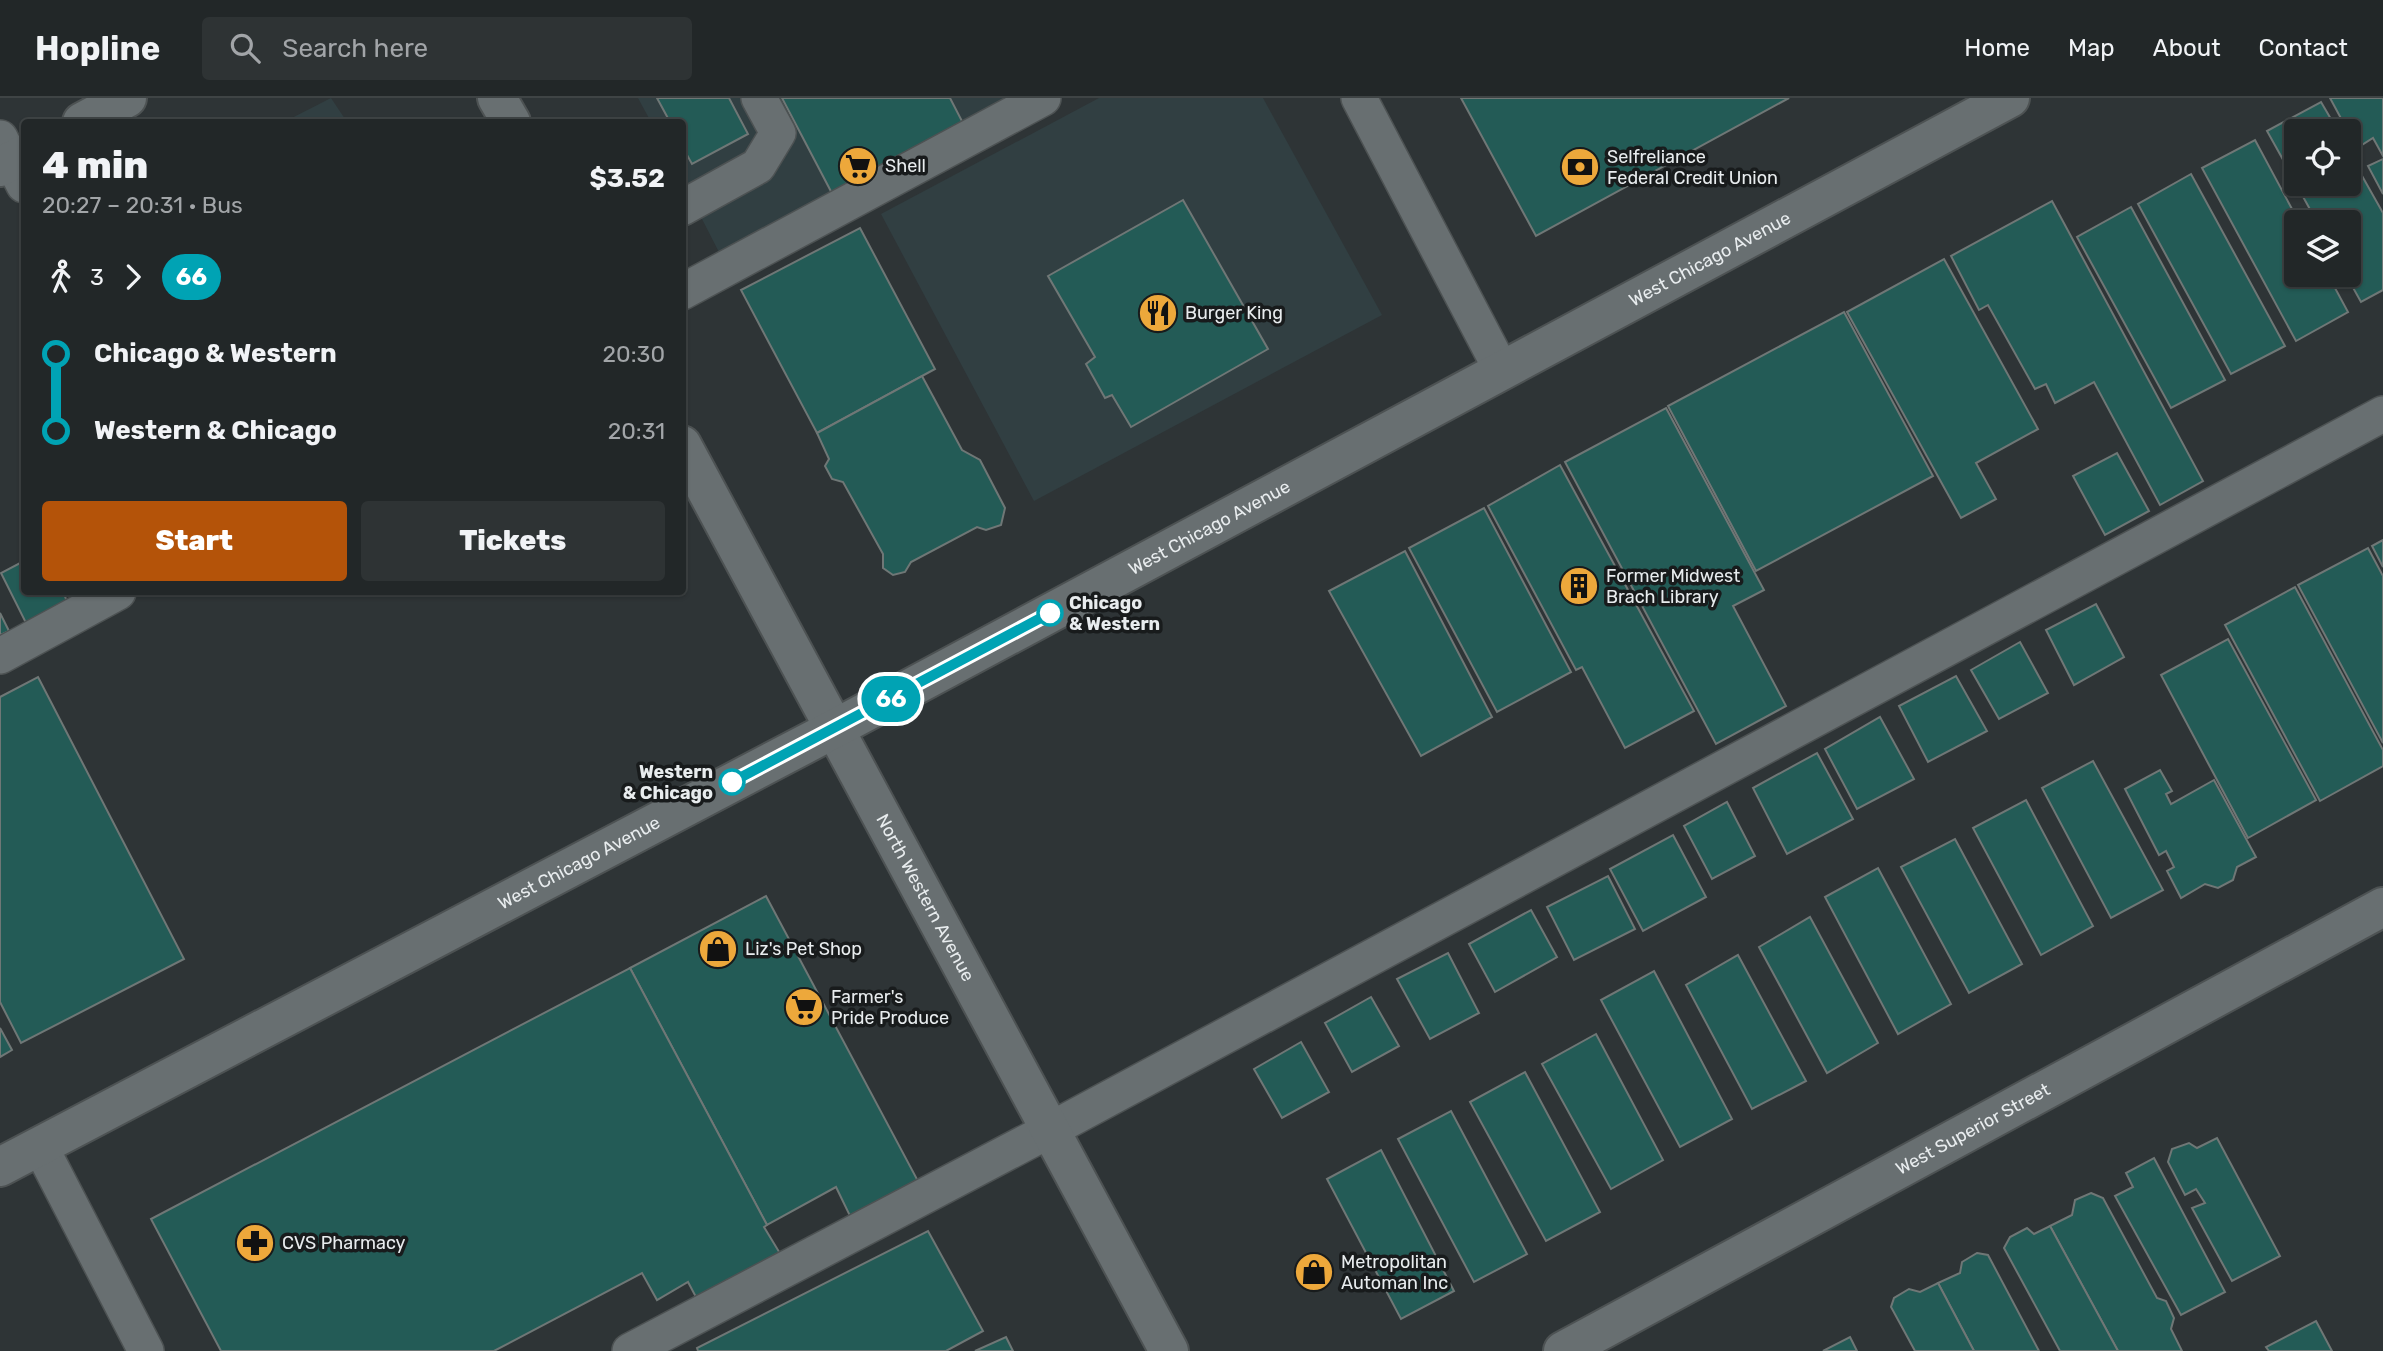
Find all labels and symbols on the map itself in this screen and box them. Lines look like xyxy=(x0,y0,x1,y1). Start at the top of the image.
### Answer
supermarket icon: Shell xyxy=(837,145,879,187)
bank icon: Selfreliance Federal Credit Union xyxy=(1559,146,1601,188)
place label: Selfreliance Federal Credit Union xyxy=(1607,146,1778,189)
place label: Shell xyxy=(885,155,926,177)
street label: West Chicago Avenue xyxy=(1625,207,1794,311)
restaurant icon: Burger King xyxy=(1137,292,1179,334)
place label: Burger King xyxy=(1185,302,1283,324)
street label: West Chicago Avenue xyxy=(1125,475,1294,580)
building icon: Former Midwest Brach Library xyxy=(1558,565,1600,607)
place label: Former Midwest Brach Library xyxy=(1606,565,1740,608)
place label: Chicago & Western xyxy=(1069,592,1160,635)
marker: Chicago & Western xyxy=(1037,600,1063,626)
line badge: 66 xyxy=(860,676,922,722)
place label: Western & Chicago xyxy=(623,761,713,804)
marker: Western & Chicago xyxy=(719,769,745,795)
street label: North Western Avenue xyxy=(871,810,979,985)
street label: West Chicago Avenue xyxy=(494,811,664,915)
shop icon: Liz's Pet Shop xyxy=(697,928,739,970)
place label: Liz's Pet Shop xyxy=(745,938,862,960)
supermarket icon: Farmer's Pride Produce xyxy=(783,986,825,1028)
place label: Farmer's Pride Produce xyxy=(831,986,949,1029)
street label: West Superior Street xyxy=(1892,1078,2054,1180)
pharmacy icon: CVS Pharmacy xyxy=(234,1222,276,1264)
place label: CVS Pharmacy xyxy=(282,1232,406,1254)
shop icon: Metropolitan Automan Inc xyxy=(1293,1251,1335,1293)
place label: Metropolitan Automan Inc xyxy=(1341,1251,1448,1294)

